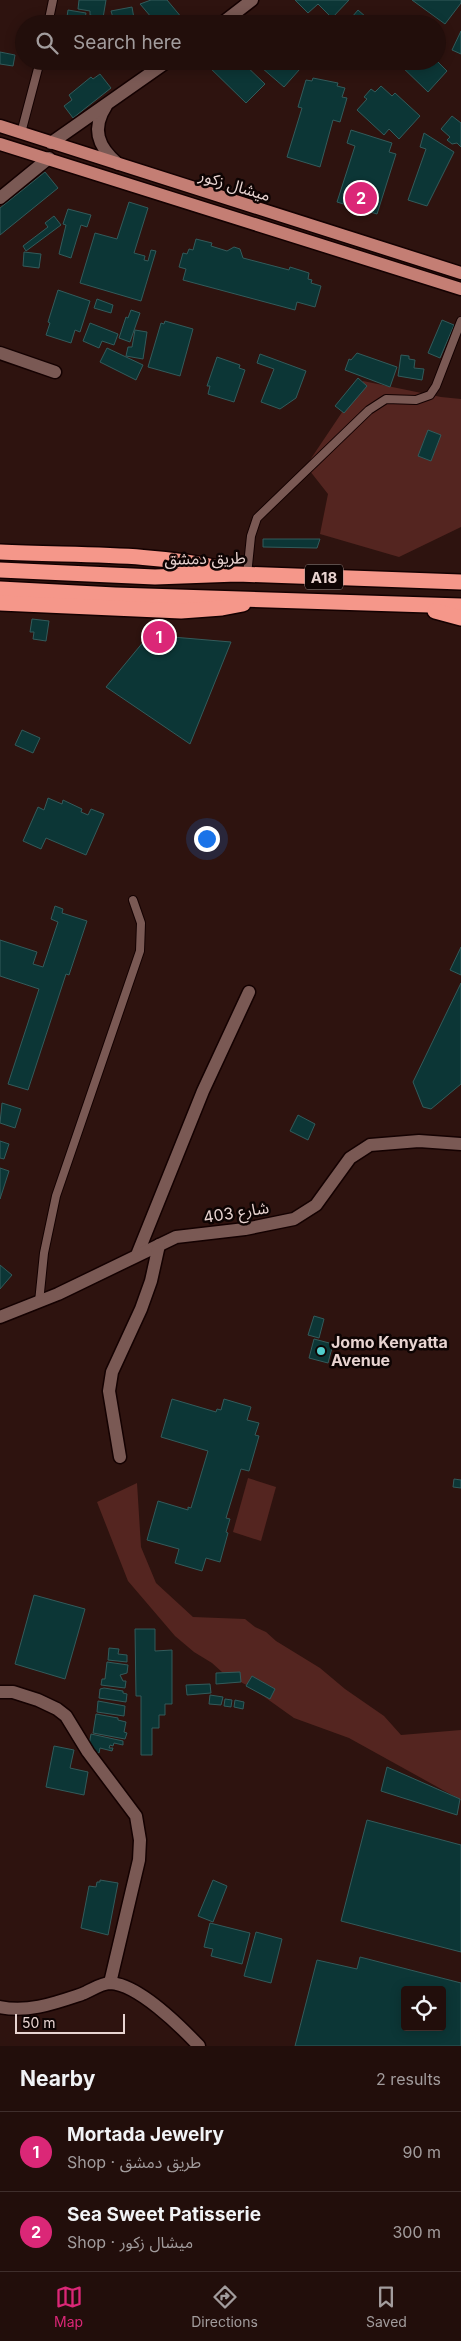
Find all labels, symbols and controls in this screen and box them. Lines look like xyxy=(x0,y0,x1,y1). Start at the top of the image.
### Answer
search box xyxy=(15,15,446,70)
icon: search xyxy=(33,29,61,57)
text: Search here xyxy=(73,31,182,54)
street label: ميشال زكور xyxy=(196,164,273,206)
pin: 2 xyxy=(345,179,377,217)
street label: طريق دمشق xyxy=(164,547,246,570)
road number: A18 xyxy=(305,564,343,590)
pin: 1 xyxy=(143,618,175,656)
your location xyxy=(194,826,220,852)
street label: شارع 403 xyxy=(202,1197,271,1230)
place label: Jomo Kenyatta Avenue xyxy=(331,1332,448,1370)
marker: Jomo Kenyatta Avenue xyxy=(315,1345,327,1357)
map controls xyxy=(401,1986,446,2031)
button: locate xyxy=(401,1986,446,2031)
scale bar xyxy=(15,2011,125,2034)
text: 50 m xyxy=(22,2014,56,2031)
text: Nearby xyxy=(20,2066,95,2091)
text: 2 results xyxy=(376,2069,441,2089)
text: Mortada Jewelry xyxy=(67,2123,224,2146)
text: 1 xyxy=(33,2142,39,2162)
text: 90 m xyxy=(402,2142,441,2162)
text: Shop · طريق دمشق xyxy=(67,2152,201,2172)
text: Sea Sweet Patisserie xyxy=(67,2203,261,2226)
text: 2 xyxy=(31,2222,41,2242)
text: 300 m xyxy=(392,2222,441,2242)
text: Shop · ميشال زكور xyxy=(67,2232,193,2252)
tab: Map xyxy=(54,2283,83,2330)
tab: Directions xyxy=(191,2283,258,2330)
tab: Saved xyxy=(366,2283,407,2330)

